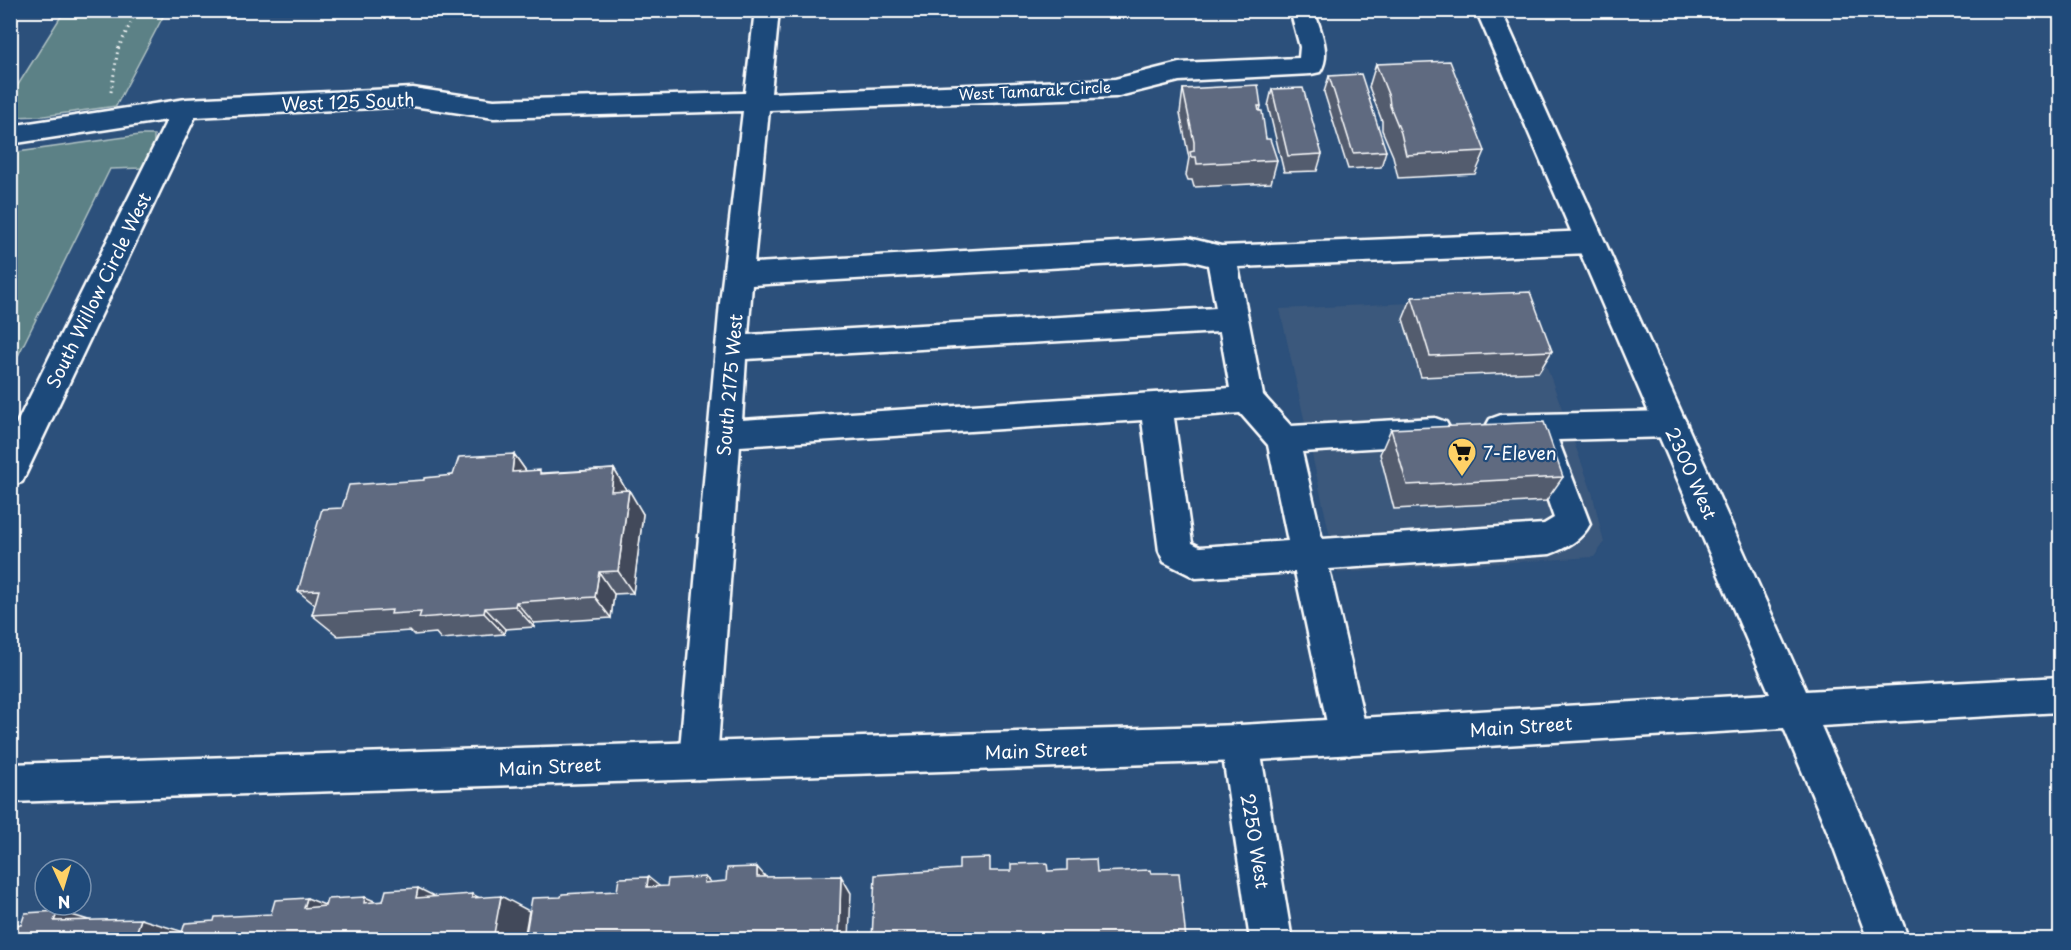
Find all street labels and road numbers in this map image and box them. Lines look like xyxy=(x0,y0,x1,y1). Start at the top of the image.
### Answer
street label: West Tamarak Circle xyxy=(958,75,1112,105)
street label: West 125 South xyxy=(281,85,415,117)
street label: South Willow Circle West xyxy=(39,188,157,392)
street label: South 2175 West xyxy=(709,313,749,457)
street label: 2300 West xyxy=(1660,422,1724,524)
street label: Main Street xyxy=(1469,709,1573,743)
street label: Main Street xyxy=(984,735,1088,765)
street label: Main Street xyxy=(498,750,602,782)
street label: 2250 West xyxy=(1235,792,1277,890)

